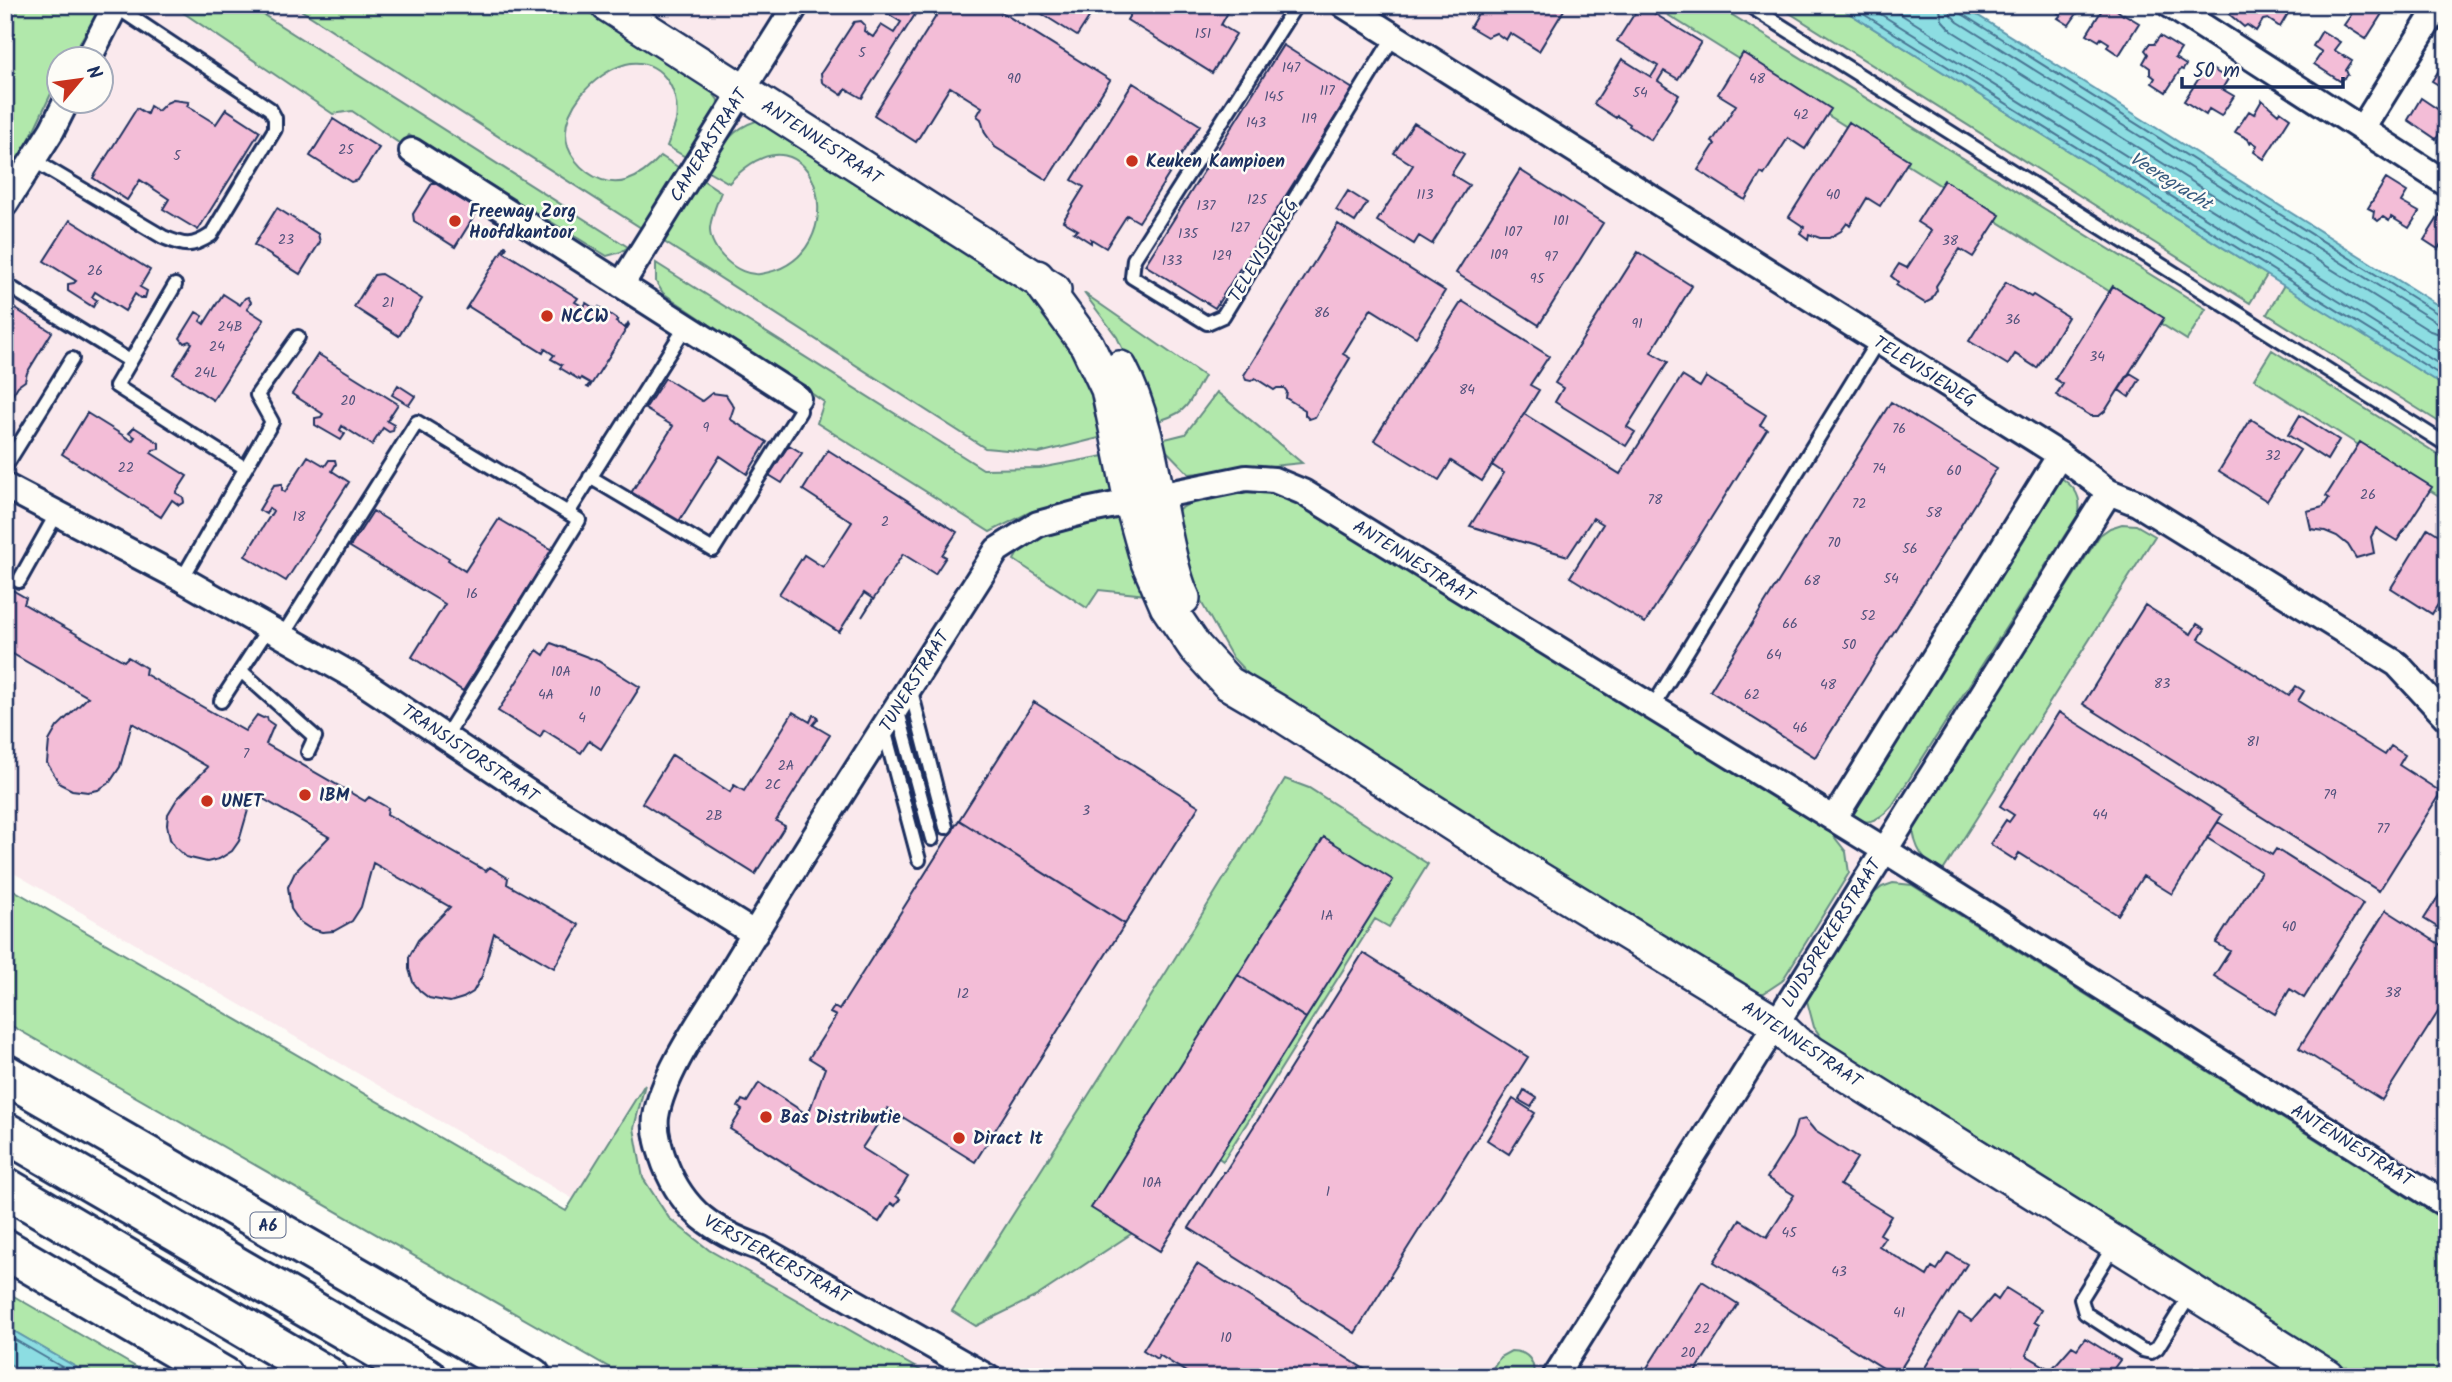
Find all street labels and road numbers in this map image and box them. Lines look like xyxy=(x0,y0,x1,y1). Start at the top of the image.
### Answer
street label: CAMERASTRAAT xyxy=(663,82,757,208)
street label: ANTENNESTRAAT xyxy=(755,93,889,194)
street label: TELEVISIEWEG xyxy=(1222,193,1307,308)
street label: TELEVISIEWEG xyxy=(1867,329,1981,416)
street label: ANTENNESTRAAT xyxy=(1346,513,1481,612)
street label: TUNERSTRAAT xyxy=(873,624,959,738)
street label: TRANSISTORSTRAAT xyxy=(395,697,545,812)
street label: LUIDSPREKERSTRAAT xyxy=(1775,852,1891,1014)
street label: ANTENNESTRAAT xyxy=(1735,994,1868,1097)
street label: ANTENNESTRAAT xyxy=(2284,1097,2419,1196)
street label: VERSTERKERSTRAAT xyxy=(698,1208,856,1313)
road number: A6 xyxy=(250,1212,286,1238)

